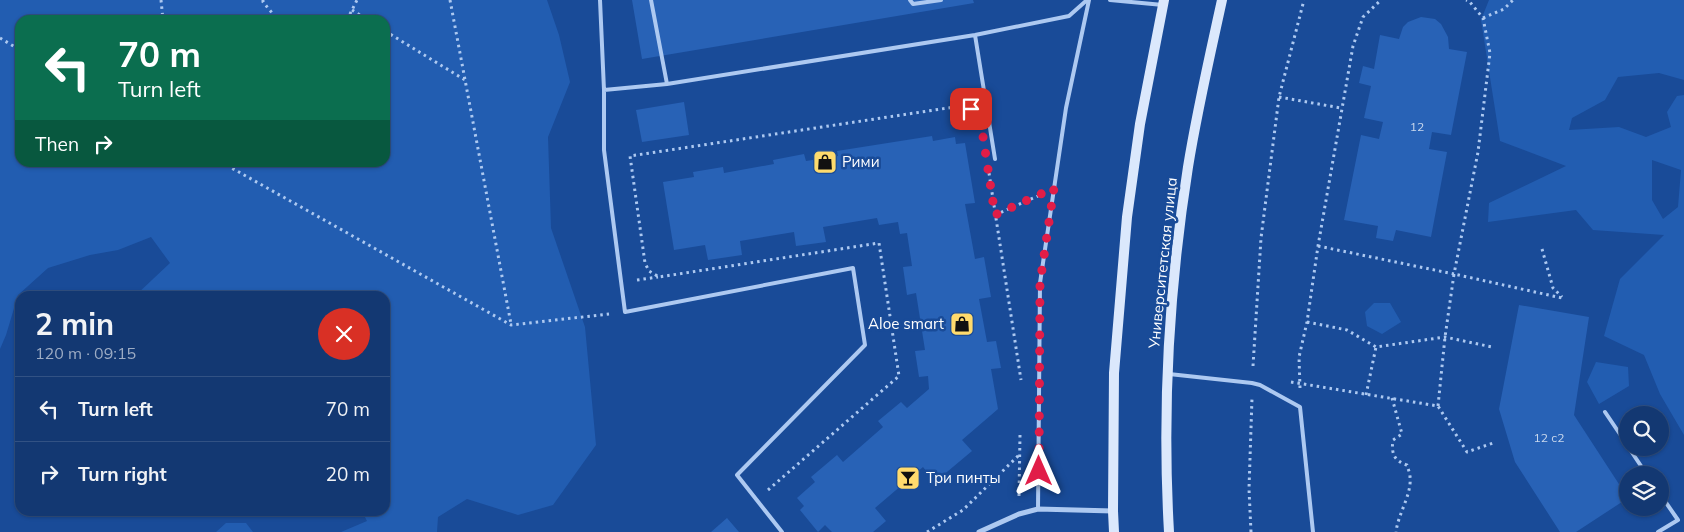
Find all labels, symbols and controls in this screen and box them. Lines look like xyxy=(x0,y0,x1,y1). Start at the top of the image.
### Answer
text: 70 m xyxy=(118,32,201,76)
icon: left xyxy=(35,35,100,100)
text: Turn left xyxy=(118,75,201,103)
pin xyxy=(950,88,992,130)
icon: arrive xyxy=(957,95,985,123)
house number: 12 xyxy=(1410,119,1424,134)
icon: right xyxy=(89,130,117,158)
text: Then xyxy=(35,132,79,156)
shop icon: Рими xyxy=(812,149,838,175)
place label: Рими xyxy=(842,152,880,171)
street label: Университетская улица xyxy=(1144,176,1181,350)
text: 2 min xyxy=(35,305,114,343)
button: close xyxy=(318,308,370,360)
shop icon: Aloe smart xyxy=(949,311,975,337)
place label: Aloe smart xyxy=(868,314,944,333)
text: 120 m · 09:15 xyxy=(35,343,136,363)
icon: left xyxy=(35,395,63,423)
text: Turn left xyxy=(78,397,153,421)
text: 70 m xyxy=(326,397,370,421)
map controls xyxy=(1619,406,1669,516)
button: search xyxy=(1619,406,1669,456)
house number: 12 с2 xyxy=(1534,430,1564,445)
position arrow xyxy=(1012,444,1064,496)
icon: right xyxy=(35,460,63,488)
text: Turn right xyxy=(78,462,167,486)
text: 20 m xyxy=(326,462,370,486)
bar icon: Три пинты xyxy=(895,465,921,491)
button: layers xyxy=(1619,466,1669,516)
place label: Три пинты xyxy=(926,468,1001,487)

